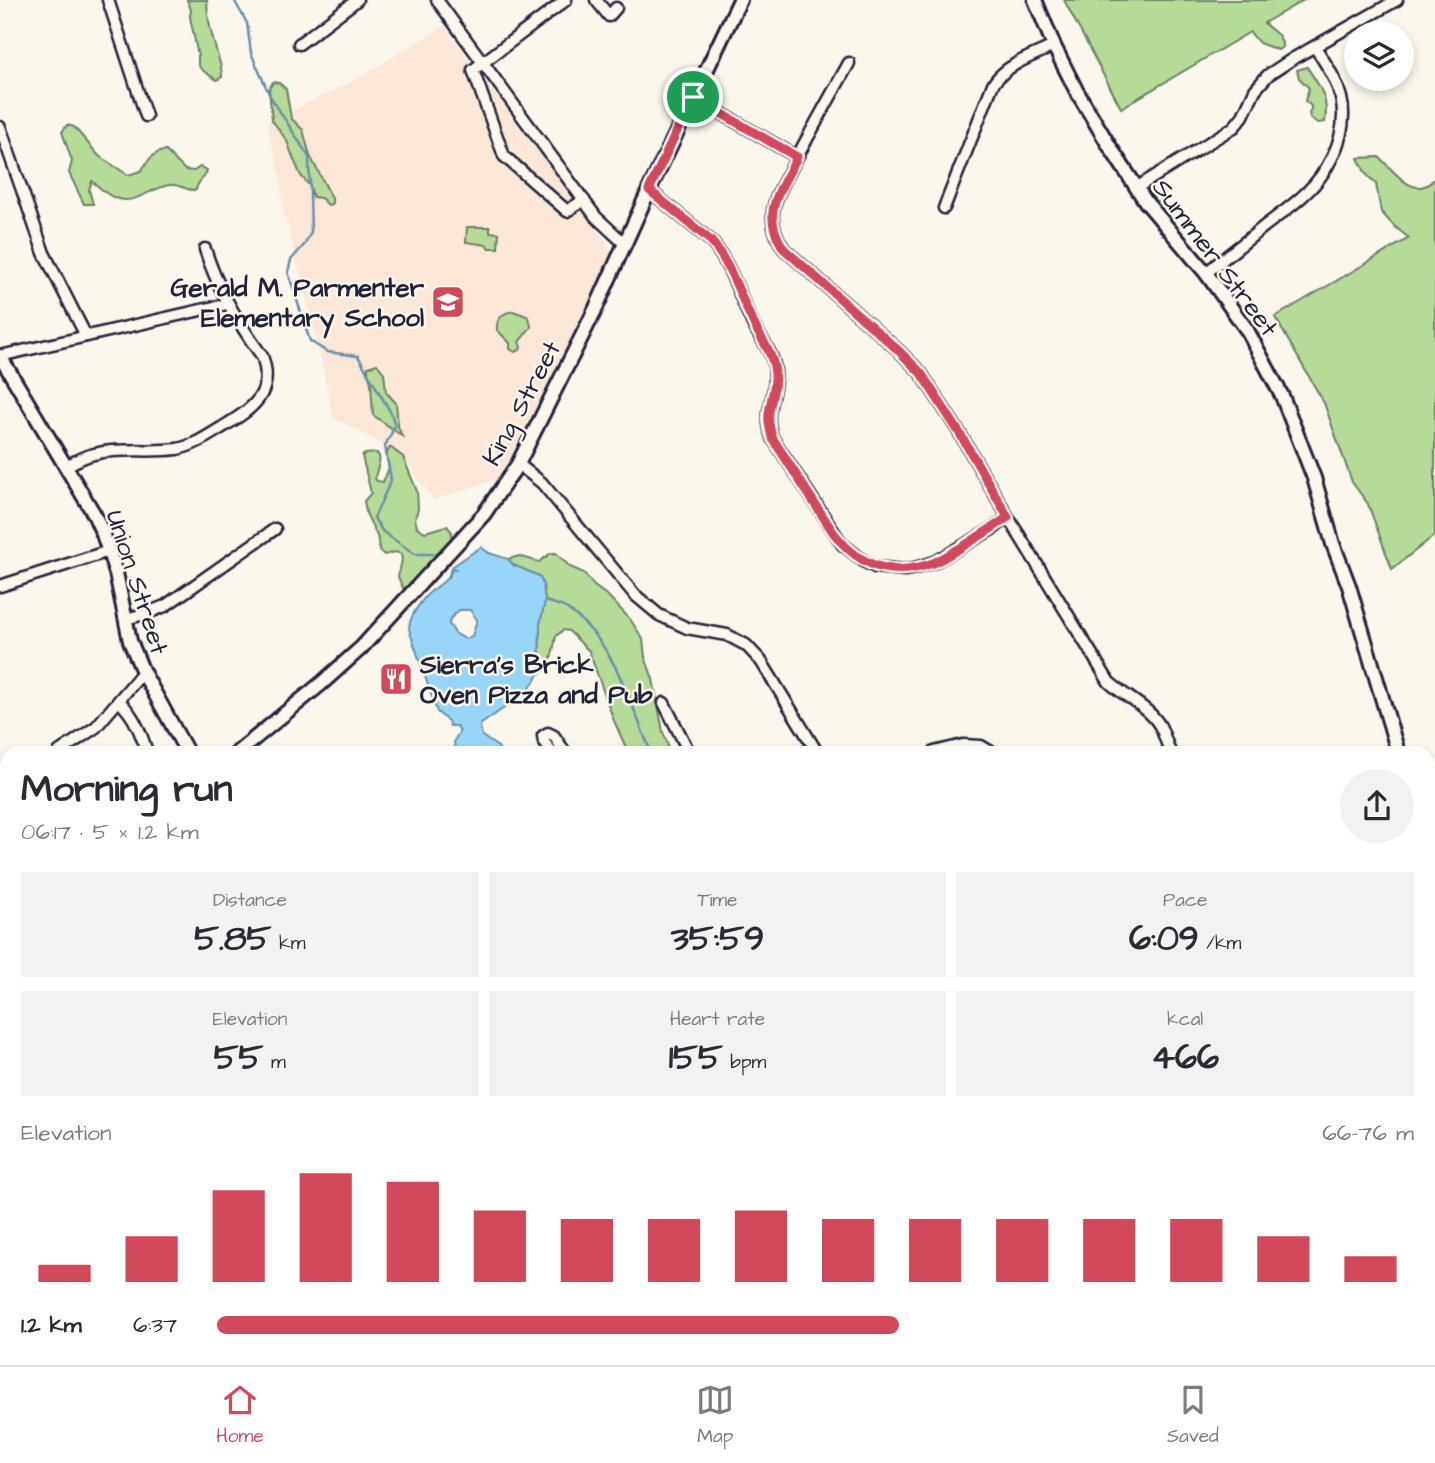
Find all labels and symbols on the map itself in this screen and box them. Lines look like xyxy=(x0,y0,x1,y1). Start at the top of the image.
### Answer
pin xyxy=(663,67,723,127)
street label: Summer Street xyxy=(1144,171,1287,344)
place label: Gerald M. Parmenter Elementary School xyxy=(171,270,425,339)
school or university icon: Gerald M. Parmenter Elementary School xyxy=(429,283,467,321)
street label: King Street xyxy=(474,334,572,473)
street label: Union Street xyxy=(97,506,177,660)
place label: Sierra's Brick Oven Pizza and Pub xyxy=(419,647,653,713)
restaurant icon: Sierra's Brick Oven Pizza and Pub xyxy=(377,660,415,698)

